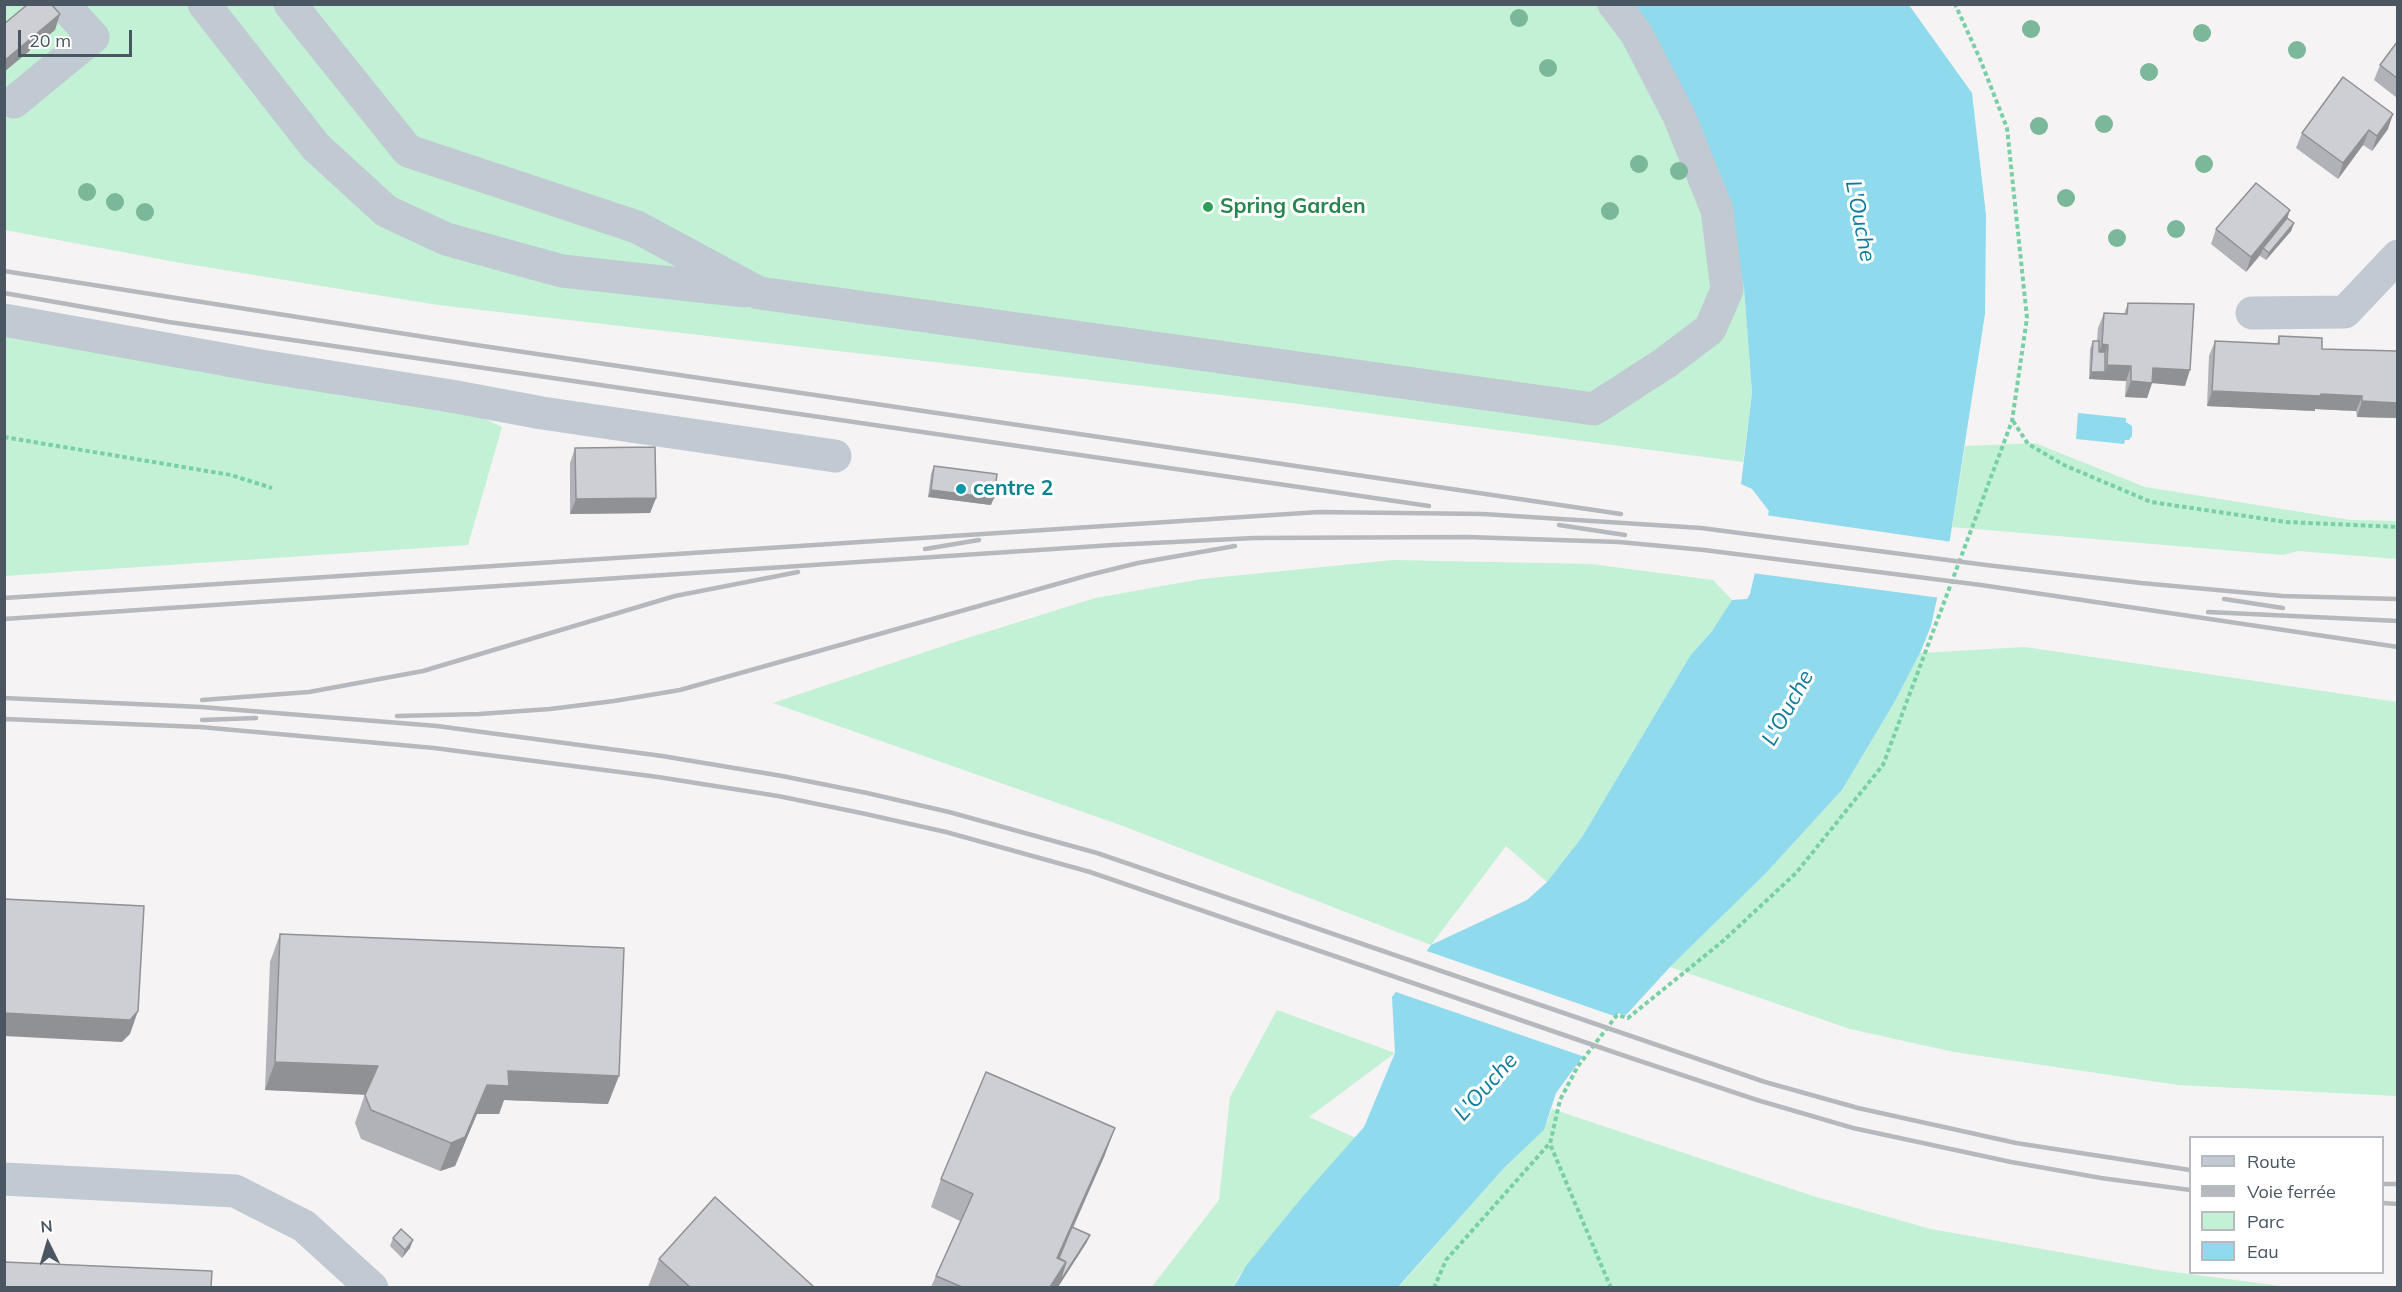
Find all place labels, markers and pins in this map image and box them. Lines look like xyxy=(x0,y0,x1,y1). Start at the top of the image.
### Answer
place label: Spring Garden xyxy=(1220,194,1366,220)
marker: Spring Garden xyxy=(1201,200,1215,214)
place label: centre 2 xyxy=(973,476,1053,502)
marker: centre 2 xyxy=(954,482,968,496)

